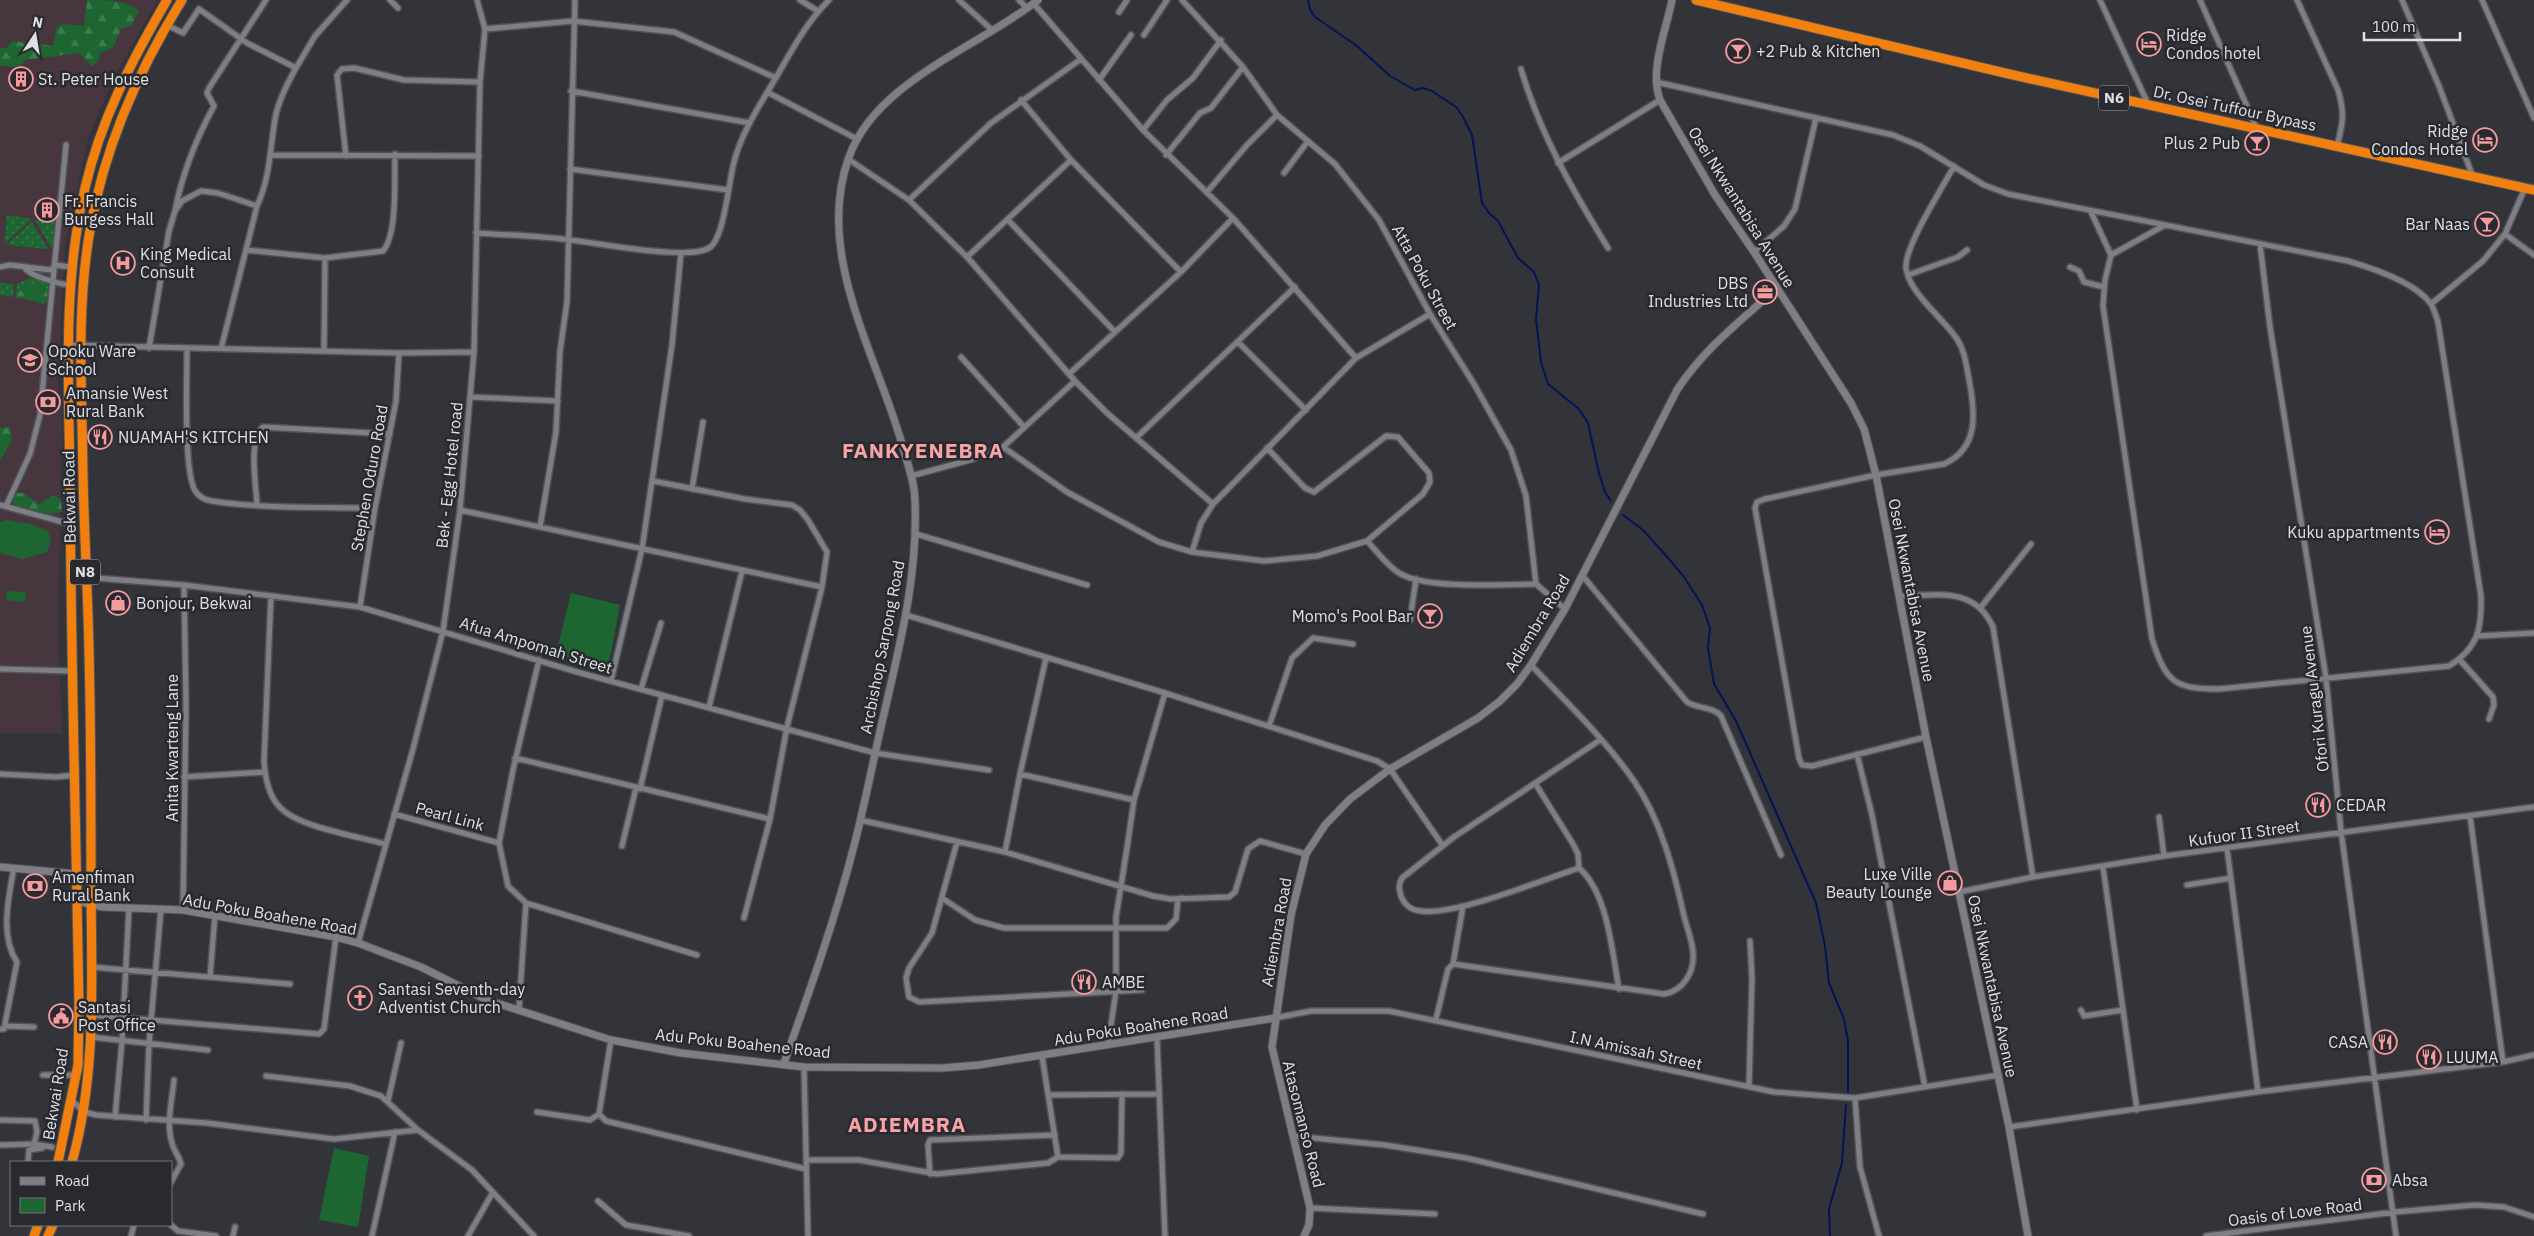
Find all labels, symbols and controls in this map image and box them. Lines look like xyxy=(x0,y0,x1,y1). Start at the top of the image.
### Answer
north arrow xyxy=(10,10,60,60)
scale bar xyxy=(2364,10,2460,42)
text: N xyxy=(31,12,45,32)
text: 100 m xyxy=(2372,17,2416,36)
place label: Ridge Condos hotel xyxy=(2166,25,2261,63)
hotel icon: Ridge Condos hotel xyxy=(2136,31,2162,57)
bar icon: +2 Pub & Kitchen xyxy=(1725,38,1751,64)
place label: +2 Pub & Kitchen xyxy=(1756,41,1880,61)
building icon: St. Peter House xyxy=(8,66,34,92)
place label: St. Peter House xyxy=(38,69,149,89)
street label: Dr. Osei Tuffour Bypass xyxy=(2152,81,2318,135)
road number: N6 xyxy=(2099,86,2129,110)
place label: Ridge Condos Hotel xyxy=(2371,121,2468,159)
street label: Osei Nkwantabisa Avenue xyxy=(1684,123,1800,291)
hotel icon: Ridge Condos Hotel xyxy=(2472,127,2498,153)
bar icon: Plus 2 Pub xyxy=(2244,130,2270,156)
place label: Plus 2 Pub xyxy=(2164,133,2240,153)
place label: Fr. Francis Burgess Hall xyxy=(64,191,154,229)
building icon: Fr. Francis Burgess Hall xyxy=(34,197,60,223)
bar icon: Bar Naas xyxy=(2474,211,2500,237)
place label: Bar Naas xyxy=(2405,214,2470,234)
street label: Atta Poku Street xyxy=(1388,221,1462,333)
place label: King Medical Consult xyxy=(140,244,231,282)
hospital icon: King Medical Consult xyxy=(110,250,136,276)
place label: DBS Industries Ltd xyxy=(1648,273,1748,311)
office icon: DBS Industries Ltd xyxy=(1752,279,1778,305)
place label: Opoku Ware School xyxy=(48,341,136,379)
school or university icon: Opoku Ware School xyxy=(17,347,43,373)
place label: Amansie West Rural Bank xyxy=(66,383,168,421)
bank icon: Amansie West Rural Bank xyxy=(35,389,61,415)
street label: Bek - Egg Hotel road xyxy=(431,401,467,549)
street label: Stephen Oduro Road xyxy=(346,403,392,553)
restaurant icon: NUAMAH'S KITCHEN xyxy=(87,424,113,450)
place label: NUAMAH'S KITCHEN xyxy=(118,427,269,447)
district label: FANKYENEBRA xyxy=(842,436,1004,464)
street label: Bekwai Road xyxy=(58,450,80,544)
street label: Osei Nkwantabisa Avenue xyxy=(1884,497,1940,683)
hotel icon: Kuku appartments xyxy=(2424,519,2450,545)
place label: Kuku appartments xyxy=(2287,522,2420,542)
street label: Arcbishop Sarpong Road xyxy=(855,559,909,735)
road number: N8 xyxy=(70,560,100,584)
street label: Adiembra Road xyxy=(1500,570,1574,676)
shop icon: Bonjour, Bekwai xyxy=(105,590,131,616)
place label: Bonjour, Bekwai xyxy=(136,593,252,613)
bar icon: Momo's Pool Bar xyxy=(1417,603,1443,629)
place label: Momo's Pool Bar xyxy=(1292,606,1412,626)
street label: Afua Ampomah Street xyxy=(457,612,615,678)
street label: Ofori Kuragu Avenue xyxy=(2295,625,2333,773)
street label: Anita Kwarteng Lane xyxy=(162,674,182,822)
restaurant icon: CEDAR xyxy=(2305,792,2331,818)
place label: CEDAR xyxy=(2336,795,2386,815)
street label: Pearl Link xyxy=(413,797,487,835)
street label: Kufuor II Street xyxy=(2187,815,2301,851)
place label: Luxe Ville Beauty Lounge xyxy=(1826,864,1932,902)
place label: Amenfiman Rural Bank xyxy=(52,867,135,905)
shop icon: Luxe Ville Beauty Lounge xyxy=(1937,870,1963,896)
bank icon: Amenfiman Rural Bank xyxy=(22,873,48,899)
street label: Adiembra Road xyxy=(1257,876,1295,988)
street label: Adu Poku Boahene Road xyxy=(182,889,358,939)
street label: Osei Nkwantabisa Avenue xyxy=(1964,893,2022,1079)
restaurant icon: AMBE xyxy=(1071,969,1097,995)
place label: AMBE xyxy=(1102,972,1145,992)
place label: Santasi Seventh-day Adventist Church xyxy=(378,979,525,1017)
church icon: Santasi Seventh-day Adventist Church xyxy=(347,985,373,1011)
place label: Santasi Post Office xyxy=(78,997,156,1035)
street label: Adu Poku Boahene Road xyxy=(1052,1002,1230,1050)
public building icon: Santasi Post Office xyxy=(48,1003,74,1029)
street label: Adu Poku Boahene Road xyxy=(654,1024,832,1062)
street label: I.N Amissah Street xyxy=(1568,1026,1704,1074)
restaurant icon: CASA xyxy=(2372,1029,2398,1055)
place label: CASA xyxy=(2328,1032,2368,1052)
restaurant icon: LUUMA xyxy=(2416,1044,2442,1070)
street label: Bekwai Road xyxy=(38,1047,72,1141)
place label: LUUMA xyxy=(2446,1047,2499,1067)
street label: Atasomanso Road xyxy=(1279,1058,1329,1190)
district label: ADIEMBRA xyxy=(848,1110,966,1138)
legend xyxy=(10,1161,172,1226)
bank icon: Absa xyxy=(2361,1167,2387,1193)
place label: Absa xyxy=(2392,1170,2428,1190)
text: Road xyxy=(55,1171,90,1190)
street label: Oasis of Love Road xyxy=(2227,1194,2363,1230)
text: Park xyxy=(55,1196,85,1215)

